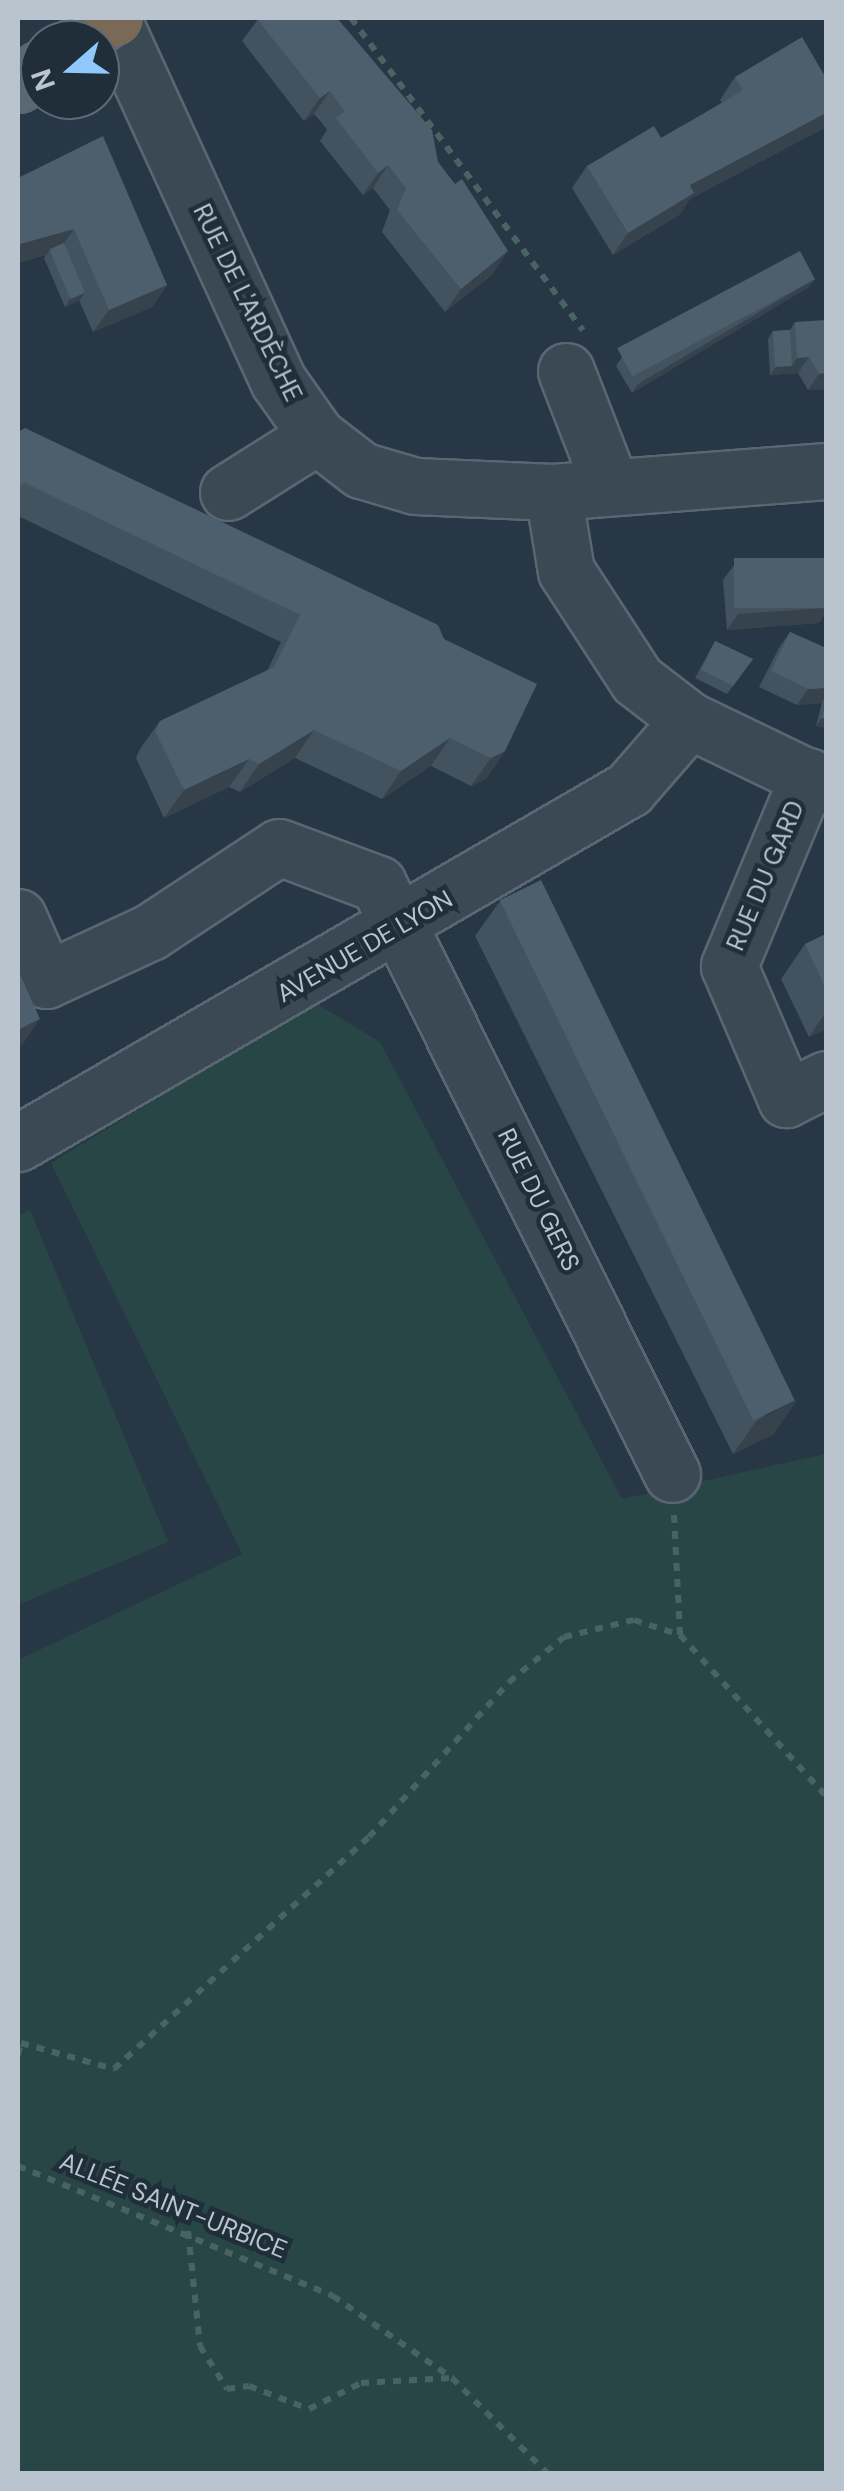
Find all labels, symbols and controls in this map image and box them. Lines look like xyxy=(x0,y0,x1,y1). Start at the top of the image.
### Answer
north arrow xyxy=(20,20,120,120)
text: N xyxy=(22,64,64,96)
street label: RUE DE L'ARDÈCHE xyxy=(186,199,308,407)
street label: RUE DU GARD xyxy=(721,797,811,955)
street label: AVENUE DE LYON xyxy=(272,885,458,1009)
street label: RUE DU GERS xyxy=(491,1124,585,1276)
street label: ALLÉE SAINT-URBICE xyxy=(55,2147,291,2265)

